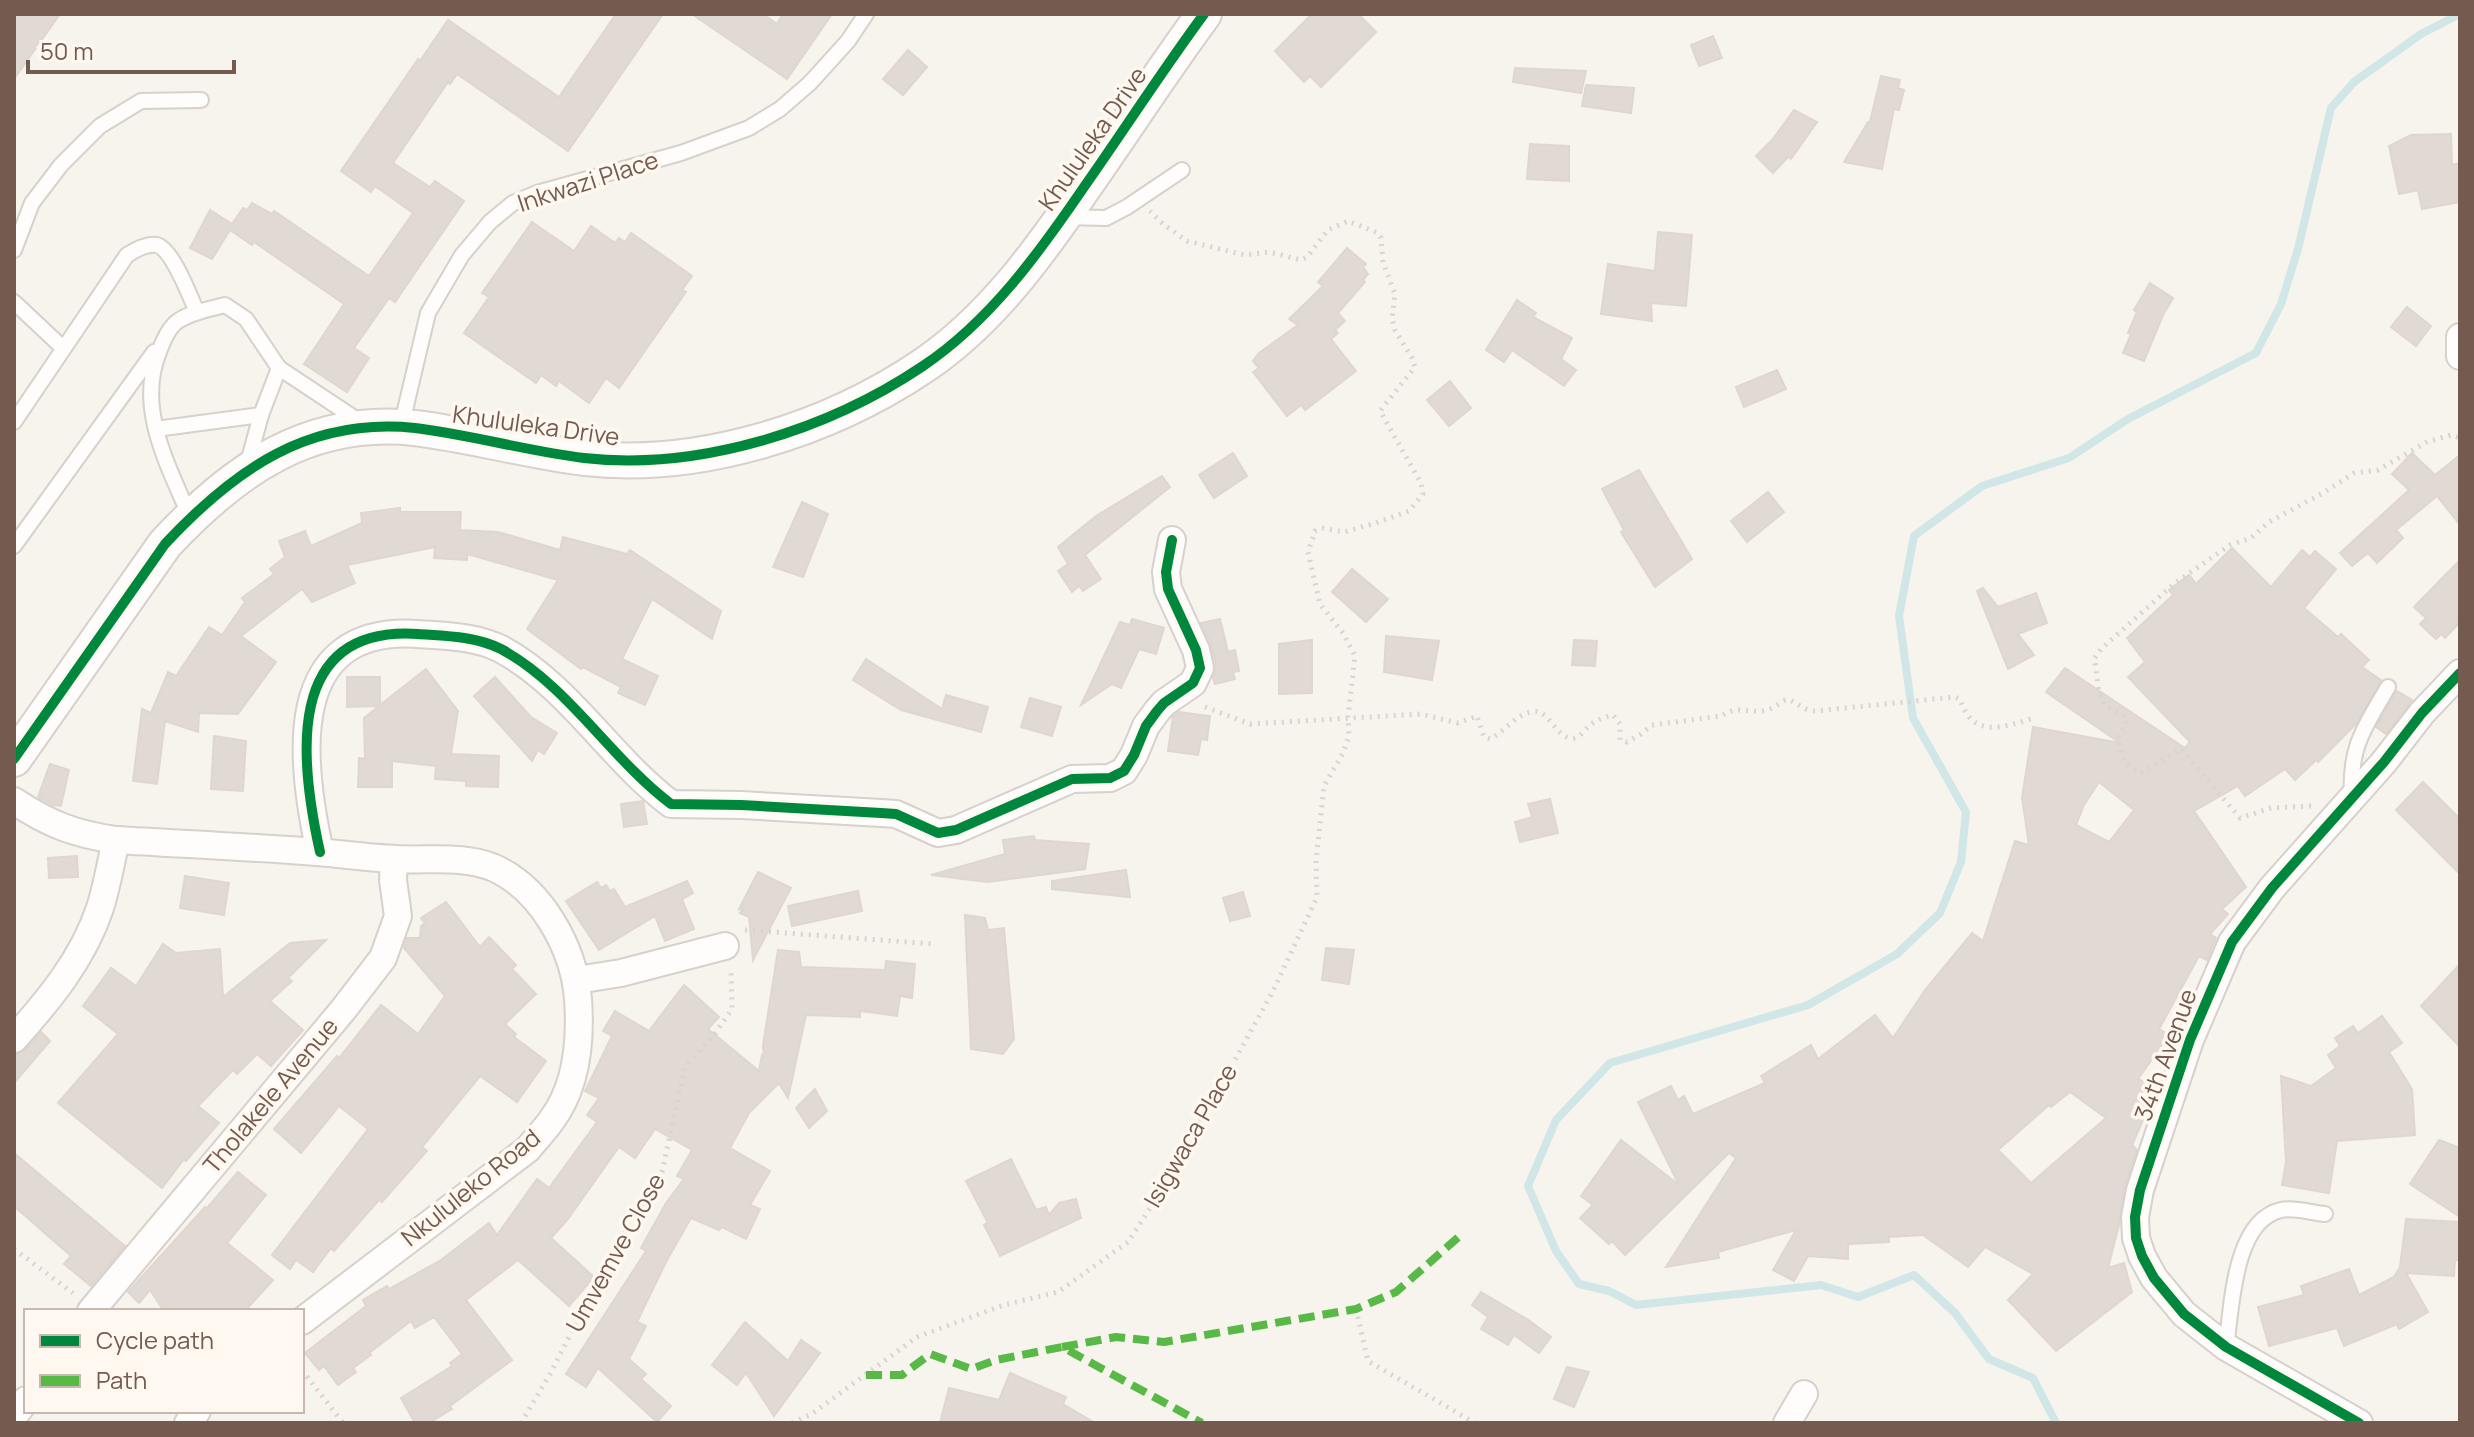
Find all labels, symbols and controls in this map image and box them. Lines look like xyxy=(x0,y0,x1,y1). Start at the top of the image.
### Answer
scale bar xyxy=(28,24,234,74)
text: 50 m xyxy=(40,34,94,67)
street label: Khululeka Drive xyxy=(1030,60,1154,217)
street label: Inkwazi Place xyxy=(513,142,662,219)
street label: Khululeka Drive xyxy=(451,396,622,453)
street label: 34th Avenue xyxy=(2125,984,2204,1125)
street label: Tholakele Avenue xyxy=(195,1010,345,1180)
street label: Isigwaca Place xyxy=(1135,1057,1244,1213)
street label: Nkululeko Road xyxy=(394,1121,546,1253)
street label: Umvemve Close xyxy=(557,1167,672,1338)
legend xyxy=(24,1309,304,1413)
text: Cycle path xyxy=(96,1323,214,1356)
text: Path xyxy=(96,1363,147,1396)

